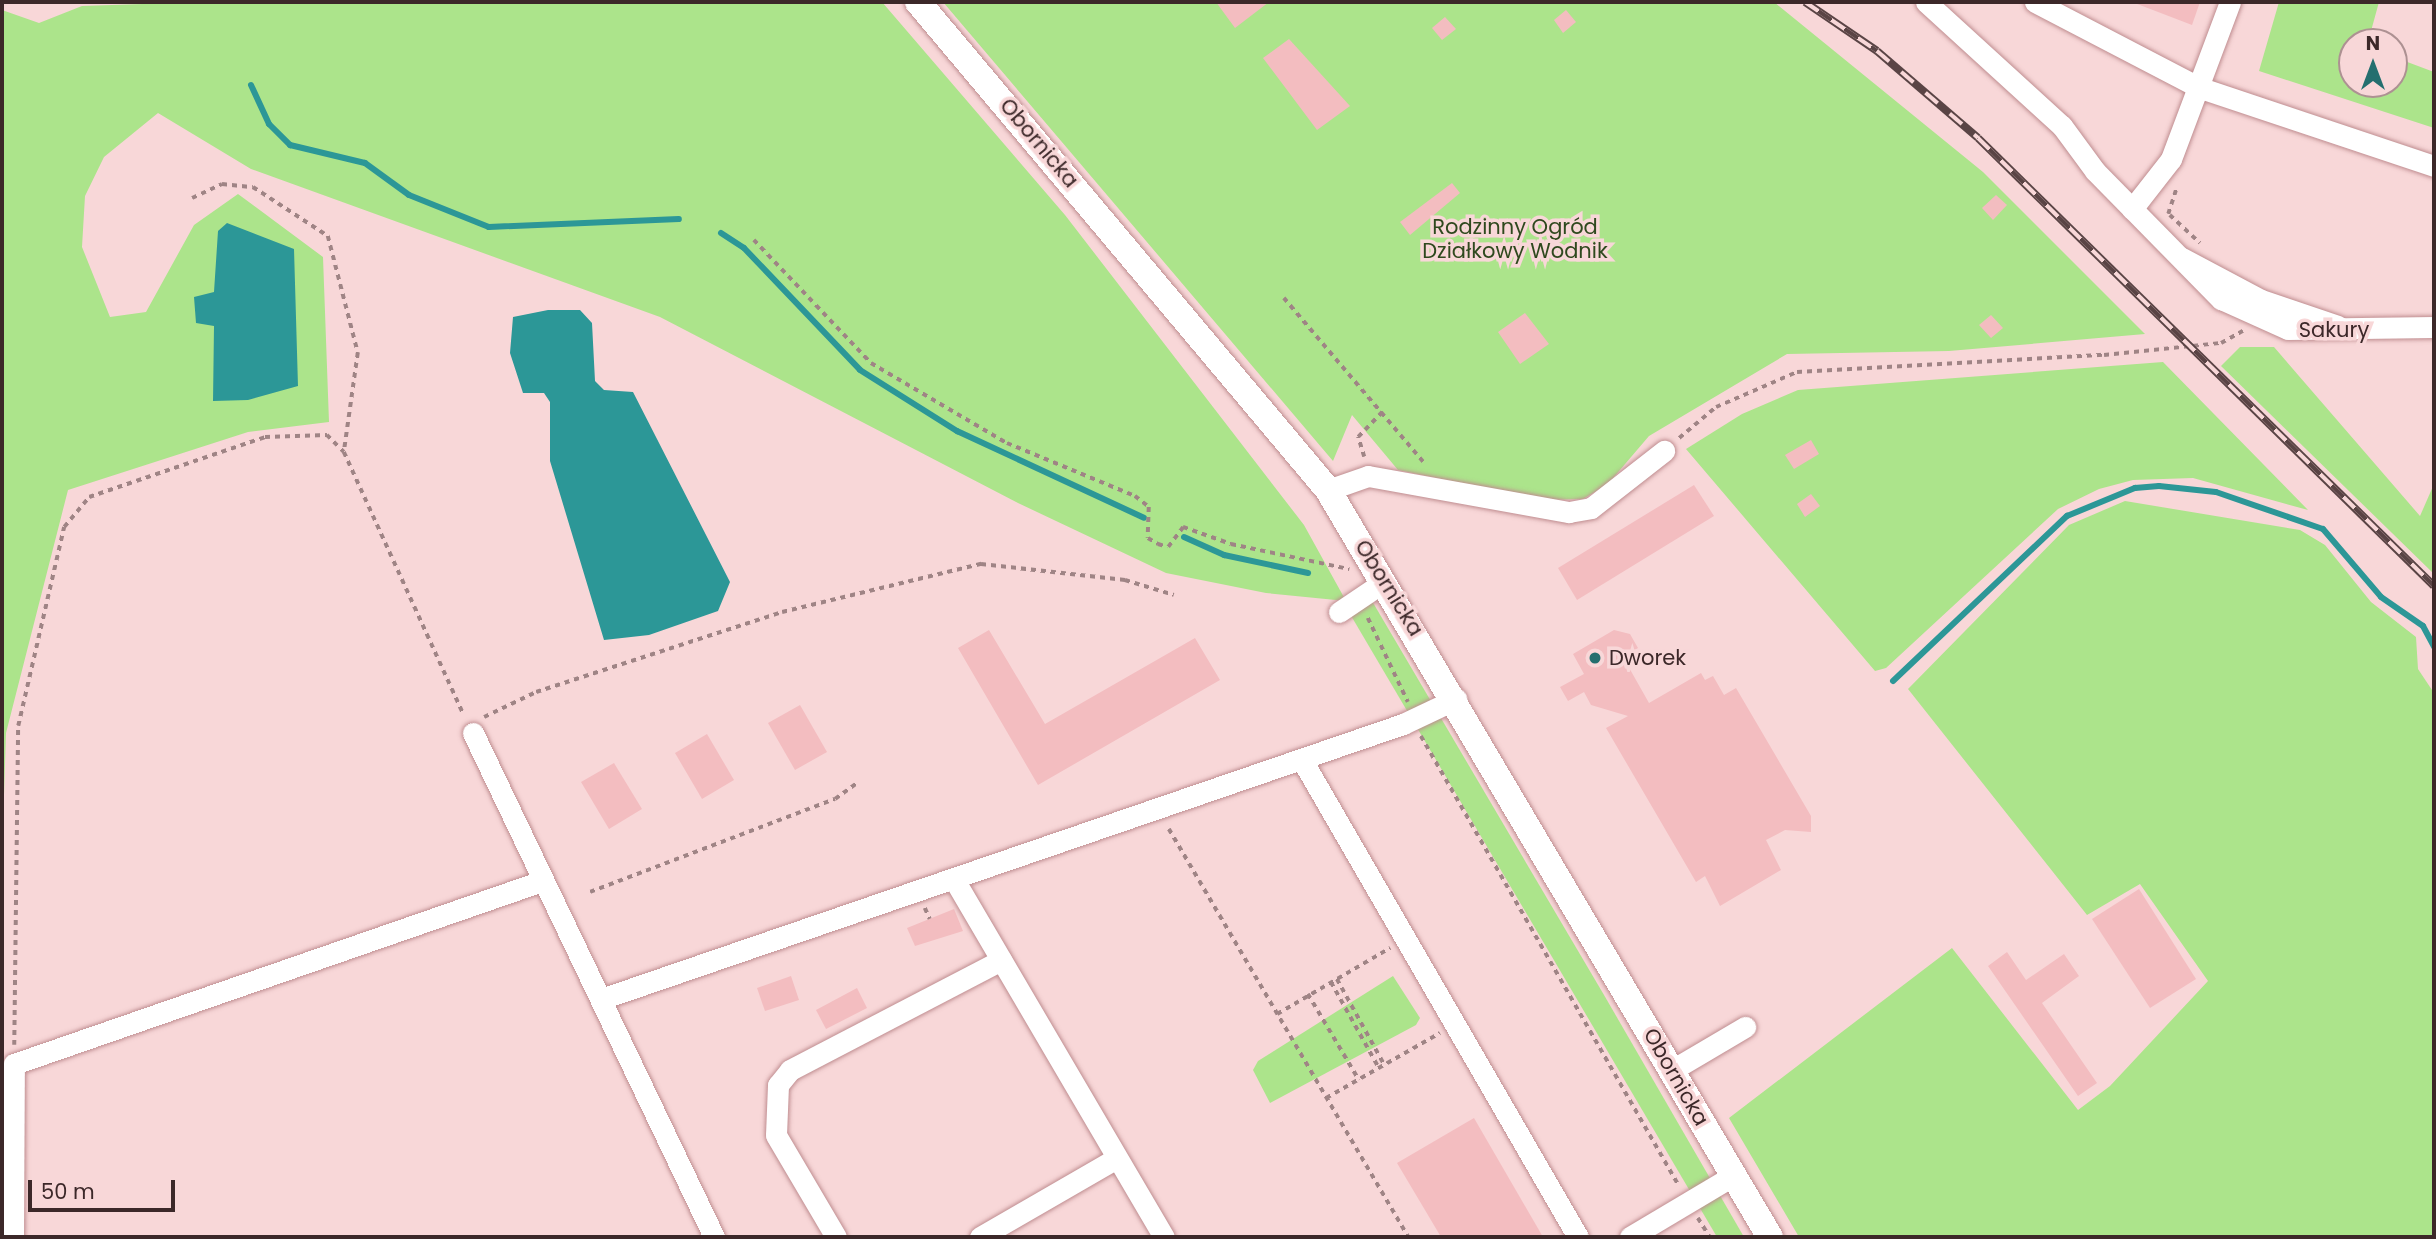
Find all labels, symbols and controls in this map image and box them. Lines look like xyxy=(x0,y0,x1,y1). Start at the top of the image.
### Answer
north arrow xyxy=(2338,28,2408,98)
text: N xyxy=(2366,30,2380,57)
street label: Obornicka xyxy=(995,93,1083,193)
park label: Rodzinny Ogród Działkowy Wodnik xyxy=(1422,214,1608,264)
street label: Sakury xyxy=(2299,317,2369,343)
street label: Obornicka xyxy=(1350,535,1428,641)
place label: Dworek xyxy=(1609,645,1686,671)
marker: Dworek xyxy=(1587,650,1603,666)
street label: Obornicka xyxy=(1638,1024,1714,1130)
scale bar xyxy=(32,1166,178,1210)
text: 50 m xyxy=(41,1177,95,1206)

